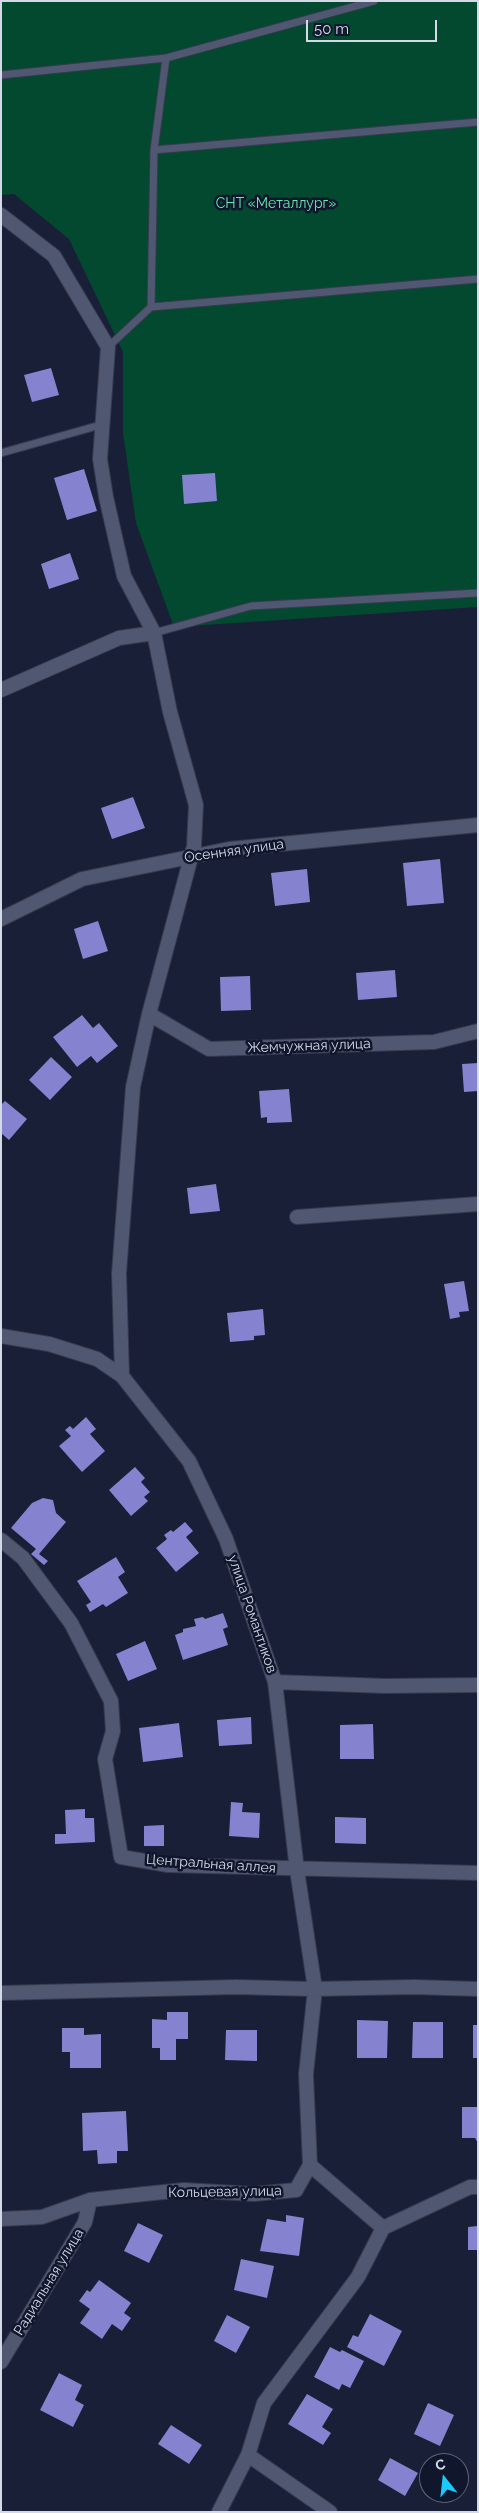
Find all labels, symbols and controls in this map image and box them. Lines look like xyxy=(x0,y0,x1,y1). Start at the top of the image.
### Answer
scale bar xyxy=(309,10,440,42)
text: 50 m xyxy=(314,20,349,38)
park label: СНТ «Металлург» xyxy=(216,196,336,212)
street label: Осенняя улица xyxy=(183,836,285,866)
street label: Жемчужная улица xyxy=(247,1035,371,1057)
street label: улица Романтиков xyxy=(224,1553,280,1675)
street label: Центральная аллея xyxy=(146,1851,276,1877)
street label: Кольцевая улица xyxy=(168,2183,282,2201)
street label: Радиальная улица xyxy=(11,2226,87,2338)
north arrow xyxy=(419,2453,469,2503)
text: С xyxy=(433,2456,447,2474)

